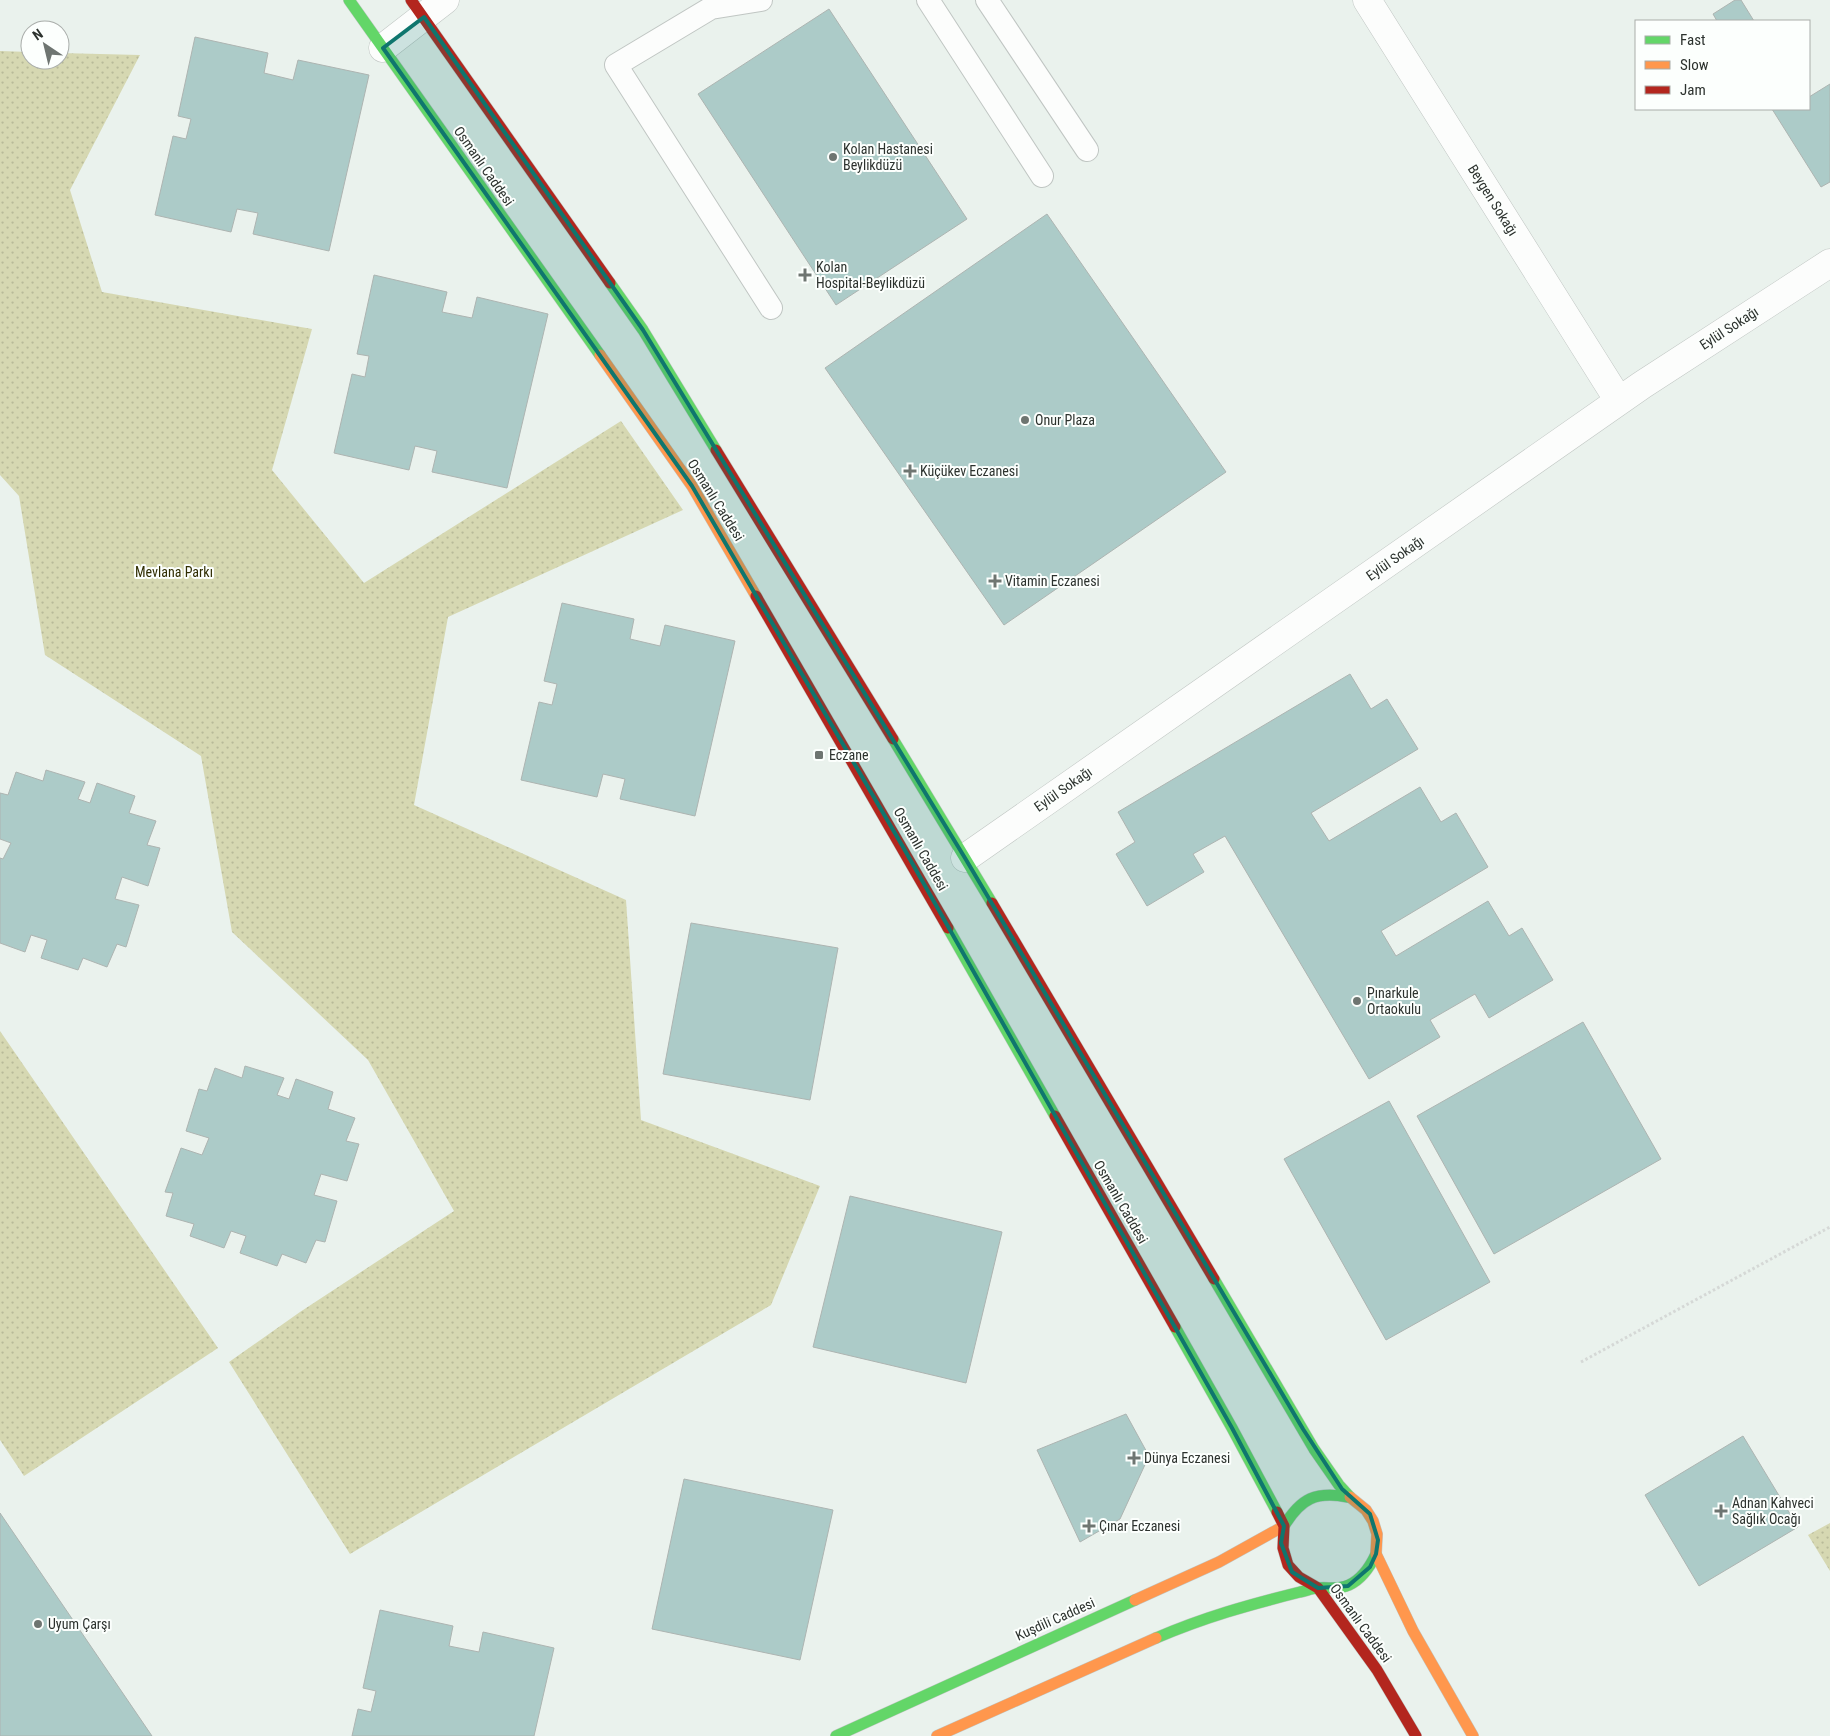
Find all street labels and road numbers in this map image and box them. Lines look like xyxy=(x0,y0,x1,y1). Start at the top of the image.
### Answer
street label: Osmanlı Caddesi xyxy=(451,123,517,209)
street label: Beygen Sokağı xyxy=(1465,161,1521,239)
street label: Eylül Sokağı xyxy=(1697,303,1761,353)
street label: Osmanlı Caddesi xyxy=(685,456,747,544)
street label: Eylül Sokağı xyxy=(1363,532,1427,584)
street label: Eylül Sokağı xyxy=(1031,763,1095,815)
street label: Osmanlı Caddesi xyxy=(891,805,951,893)
street label: Osmanlı Caddesi xyxy=(1091,1158,1151,1246)
street label: Osmanlı Caddesi xyxy=(1327,1581,1395,1665)
street label: Kuşdili Caddesi xyxy=(1013,1594,1097,1644)

